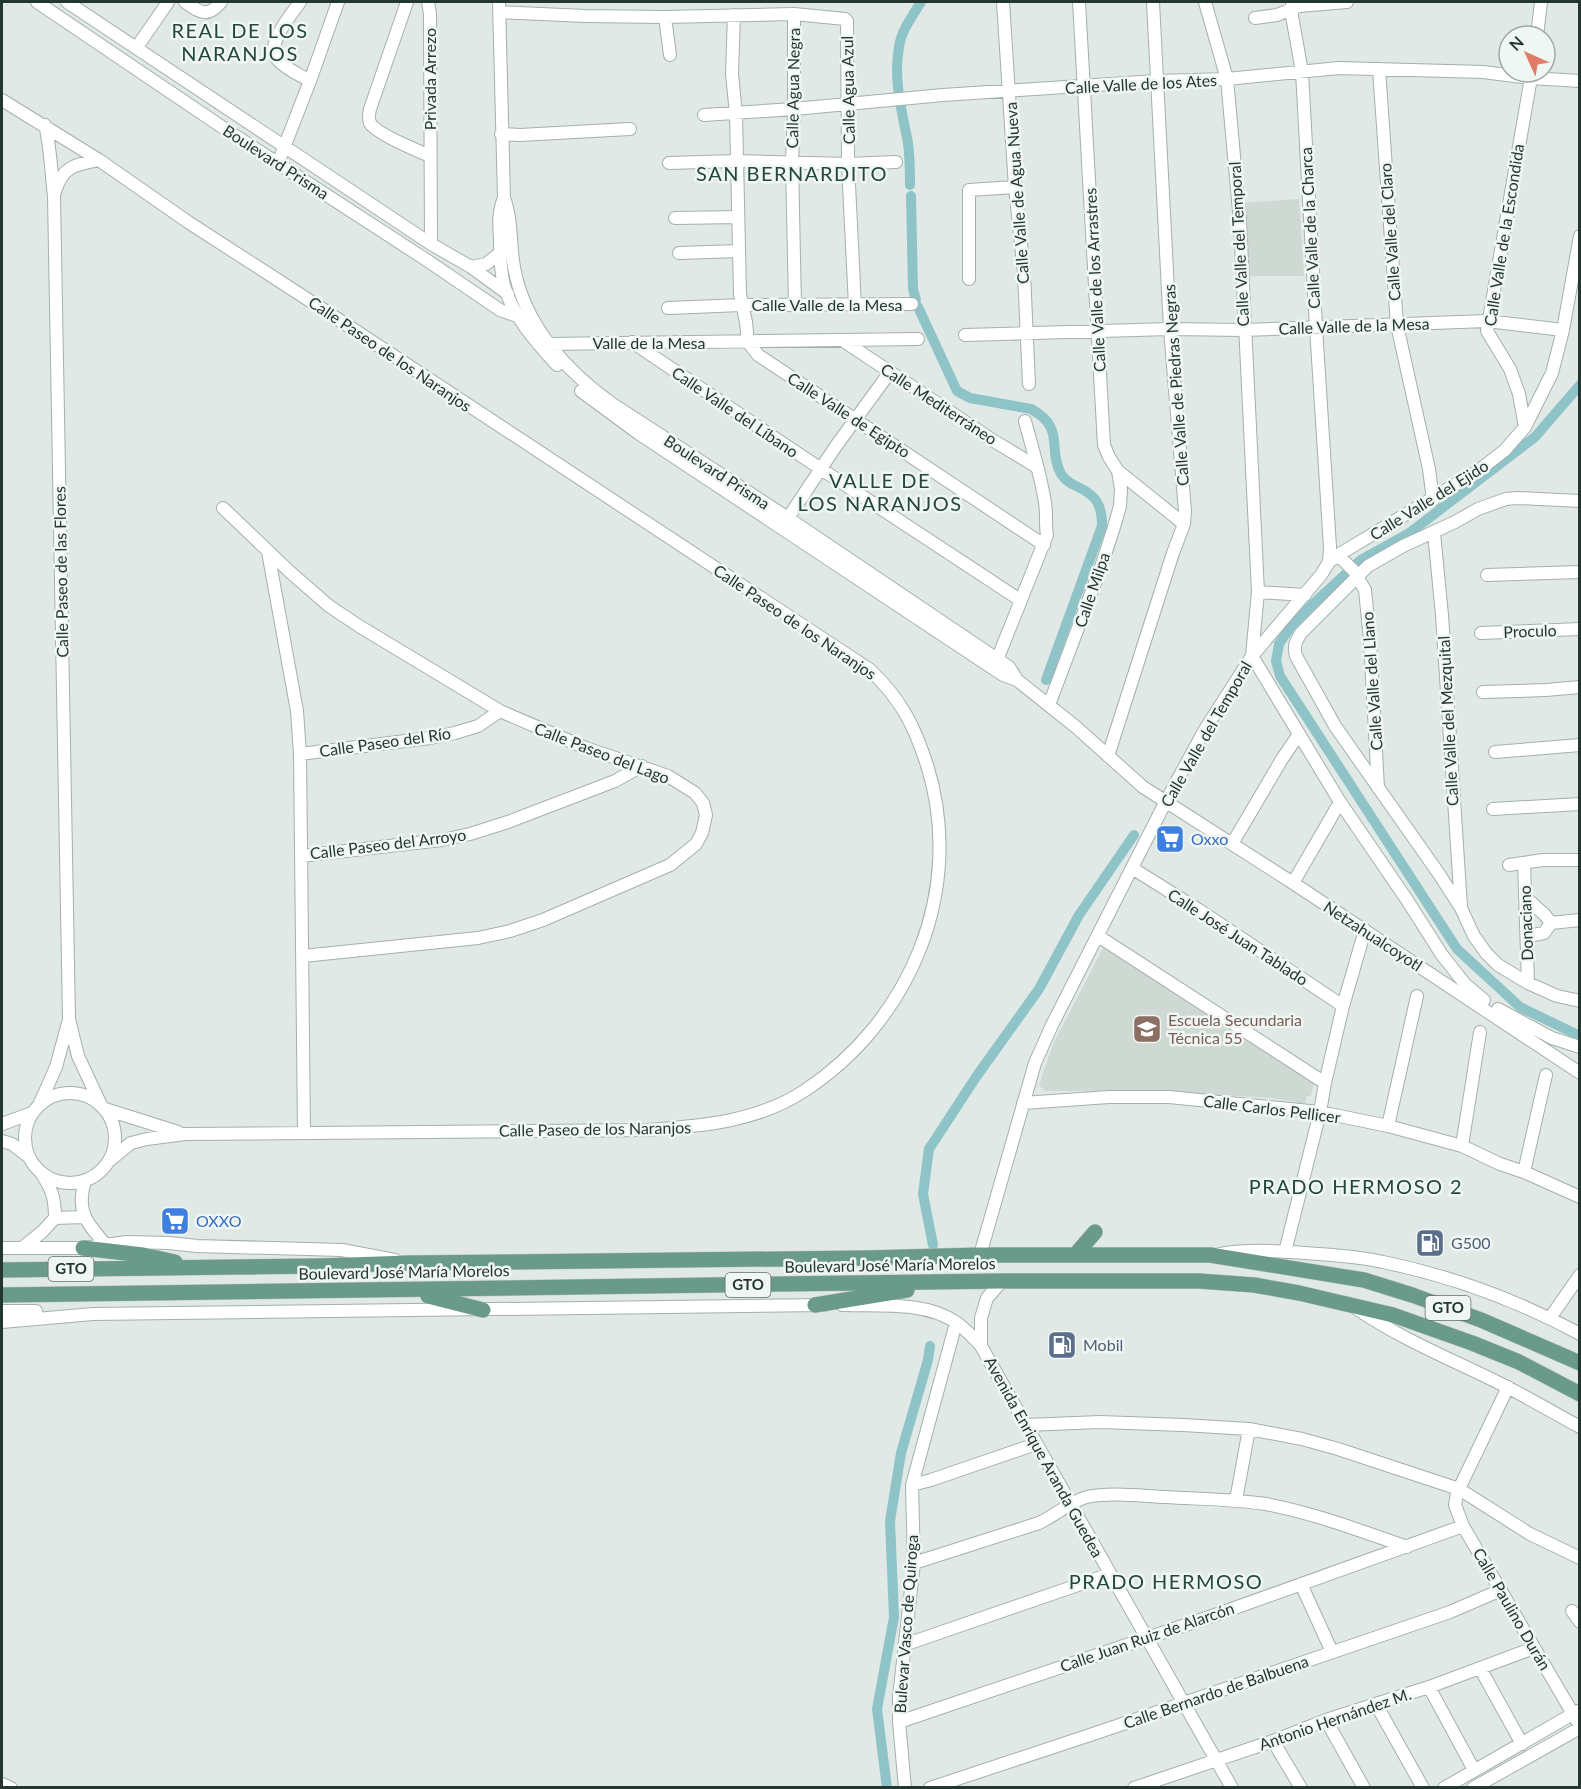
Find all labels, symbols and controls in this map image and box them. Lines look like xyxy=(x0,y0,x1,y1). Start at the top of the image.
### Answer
district label: REAL DE LOS NARANJOS xyxy=(171,18,309,65)
north arrow xyxy=(1497,24,1557,84)
street label: Calle Agua Negra xyxy=(782,27,803,148)
street label: Privada Arrezo xyxy=(420,28,439,130)
text: N xyxy=(1505,32,1527,54)
street label: Calle Agua Azul xyxy=(837,36,858,144)
street label: Calle Valle de los Ates xyxy=(1065,70,1217,97)
street label: Calle Valle de Agua Nueva xyxy=(1001,101,1032,285)
street label: Boulevard Prisma xyxy=(220,120,333,203)
street label: Calle Valle de la Escondida xyxy=(1480,142,1527,327)
street label: Calle Valle de la Charca xyxy=(1296,147,1323,309)
district label: SAN BERNARDITO xyxy=(696,161,888,185)
street label: Calle Valle del Temporal xyxy=(1225,161,1252,327)
street label: Calle Valle del Claro xyxy=(1375,162,1404,302)
street label: Calle Valle de los Arrastres xyxy=(1080,187,1109,373)
street label: Calle Valle de Piedras Negras xyxy=(1159,283,1192,487)
street label: Calle Paseo de los Naranjos xyxy=(305,292,475,415)
street label: Calle Valle de la Mesa xyxy=(751,295,903,314)
street label: Calle Valle de la Mesa xyxy=(1278,313,1430,338)
street label: Valle de la Mesa xyxy=(593,333,705,352)
street label: Calle Mediterráneo xyxy=(878,359,1001,448)
street label: Calle Valle del Líbano xyxy=(668,362,802,461)
street label: Calle Valle de Egipto xyxy=(784,368,914,461)
street label: Boulevard Prisma xyxy=(661,430,774,513)
street label: Calle Valle del Ejido xyxy=(1366,455,1491,544)
district label: VALLE DE LOS NARANJOS xyxy=(797,468,963,515)
street label: Calle Paseo de las Flores xyxy=(50,486,71,658)
street label: Calle Milpa xyxy=(1070,550,1113,630)
street label: Calle Paseo de los Naranjos xyxy=(710,560,880,683)
street label: Calle Valle del Llano xyxy=(1357,611,1386,751)
street label: Proculo xyxy=(1503,620,1557,641)
street label: Calle Valle del Mezquital xyxy=(1434,635,1461,807)
street label: Calle Valle del Temporal xyxy=(1156,657,1255,810)
street label: Calle Paseo del Lago xyxy=(532,718,672,787)
street label: Calle Paseo del Río xyxy=(318,723,452,760)
supermarket icon: Oxxo xyxy=(1154,823,1186,855)
street label: Calle Paseo del Arroyo xyxy=(309,824,467,863)
place label: Oxxo xyxy=(1191,829,1228,848)
street label: Calle José Juan Tablado xyxy=(1165,884,1312,989)
street label: Donaciano xyxy=(1515,885,1536,961)
street label: Netzahualcoyotl xyxy=(1320,897,1426,974)
place label: Escuela Secundaria Técnica 55 xyxy=(1168,1010,1302,1047)
school or university icon: Escuela Secundaria Técnica 55 xyxy=(1131,1013,1163,1045)
street label: Calle Carlos Pellicer xyxy=(1202,1091,1342,1126)
street label: Calle Paseo de los Naranjos xyxy=(499,1117,691,1140)
district label: PRADO HERMOSO 2 xyxy=(1249,1174,1463,1198)
supermarket icon: OXXO xyxy=(159,1205,191,1237)
place label: OXXO xyxy=(196,1211,242,1230)
fuel station icon: G500 xyxy=(1414,1227,1446,1259)
place label: G500 xyxy=(1451,1233,1491,1252)
street label: Boulevard José María Morelos xyxy=(784,1253,996,1276)
road number: GTO xyxy=(48,1257,94,1281)
street label: Boulevard José María Morelos xyxy=(298,1260,510,1283)
road number: GTO xyxy=(726,1273,771,1297)
road number: GTO xyxy=(1426,1296,1470,1320)
fuel station icon: Mobil xyxy=(1046,1329,1078,1361)
place label: Mobil xyxy=(1083,1335,1123,1354)
street label: Avenida Enrique Aranda Guedea xyxy=(981,1353,1108,1560)
street label: Bulevar Vasco de Quiroga xyxy=(890,1534,921,1714)
street label: Calle Paulino Durán xyxy=(1470,1544,1555,1673)
district label: PRADO HERMOSO xyxy=(1069,1569,1263,1593)
street label: Calle Juan Ruiz de Alarcón xyxy=(1057,1598,1236,1675)
street label: Calle Bernardo de Balbuena xyxy=(1121,1651,1311,1732)
street label: Antonio Hernández M. xyxy=(1256,1684,1413,1754)

